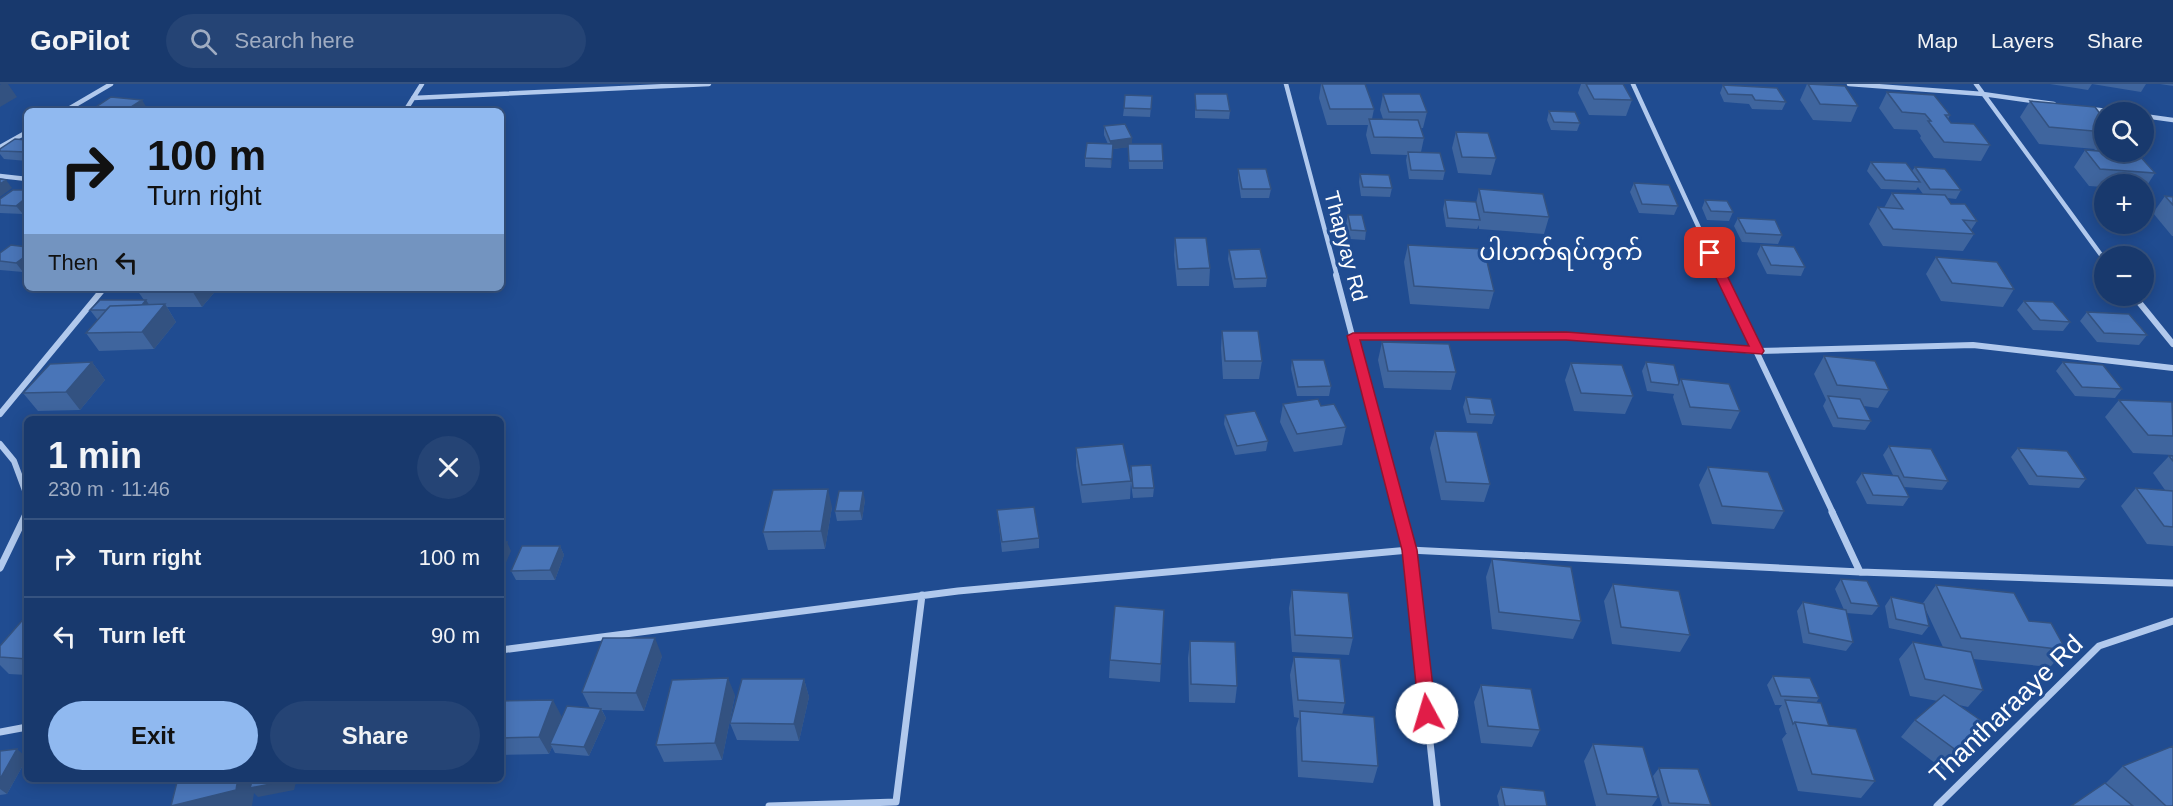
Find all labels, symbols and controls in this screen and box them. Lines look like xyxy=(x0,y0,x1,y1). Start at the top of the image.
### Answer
search box xyxy=(166,14,586,68)
text: GoPilot xyxy=(30,25,130,56)
icon: search xyxy=(187,25,220,58)
text: Search here xyxy=(235,28,354,53)
text: Map xyxy=(1917,29,1958,52)
text: Layers xyxy=(1991,29,2054,52)
text: Share xyxy=(2087,29,2143,52)
map controls xyxy=(2094,102,2154,306)
button: search xyxy=(2094,102,2154,162)
icon: right xyxy=(48,132,126,210)
text: 100 m xyxy=(147,132,266,179)
button: + xyxy=(2094,174,2154,234)
text: Turn right xyxy=(147,181,262,211)
street label: Thapyay Rd xyxy=(1320,188,1372,304)
pin xyxy=(1684,227,1735,278)
district label: ပါဟက်ရပ်ကွက် xyxy=(1479,236,1643,271)
icon: arrive xyxy=(1693,236,1726,269)
icon: left xyxy=(110,246,143,279)
button: − xyxy=(2094,246,2154,306)
text: Then xyxy=(48,250,98,275)
text: 1 min xyxy=(48,435,142,476)
button: close xyxy=(417,436,480,499)
text: 230 m · 11:46 xyxy=(48,478,170,500)
icon: right xyxy=(48,542,81,575)
text: Turn right xyxy=(99,545,201,570)
text: 100 m xyxy=(419,545,480,570)
icon: left xyxy=(48,620,81,653)
text: Turn left xyxy=(99,623,185,648)
text: 90 m xyxy=(431,623,480,648)
street label: Thantharaaye Rd xyxy=(1923,628,2089,790)
position arrow xyxy=(1395,681,1459,745)
button: Exit xyxy=(48,701,258,770)
button: Share xyxy=(270,701,480,770)

